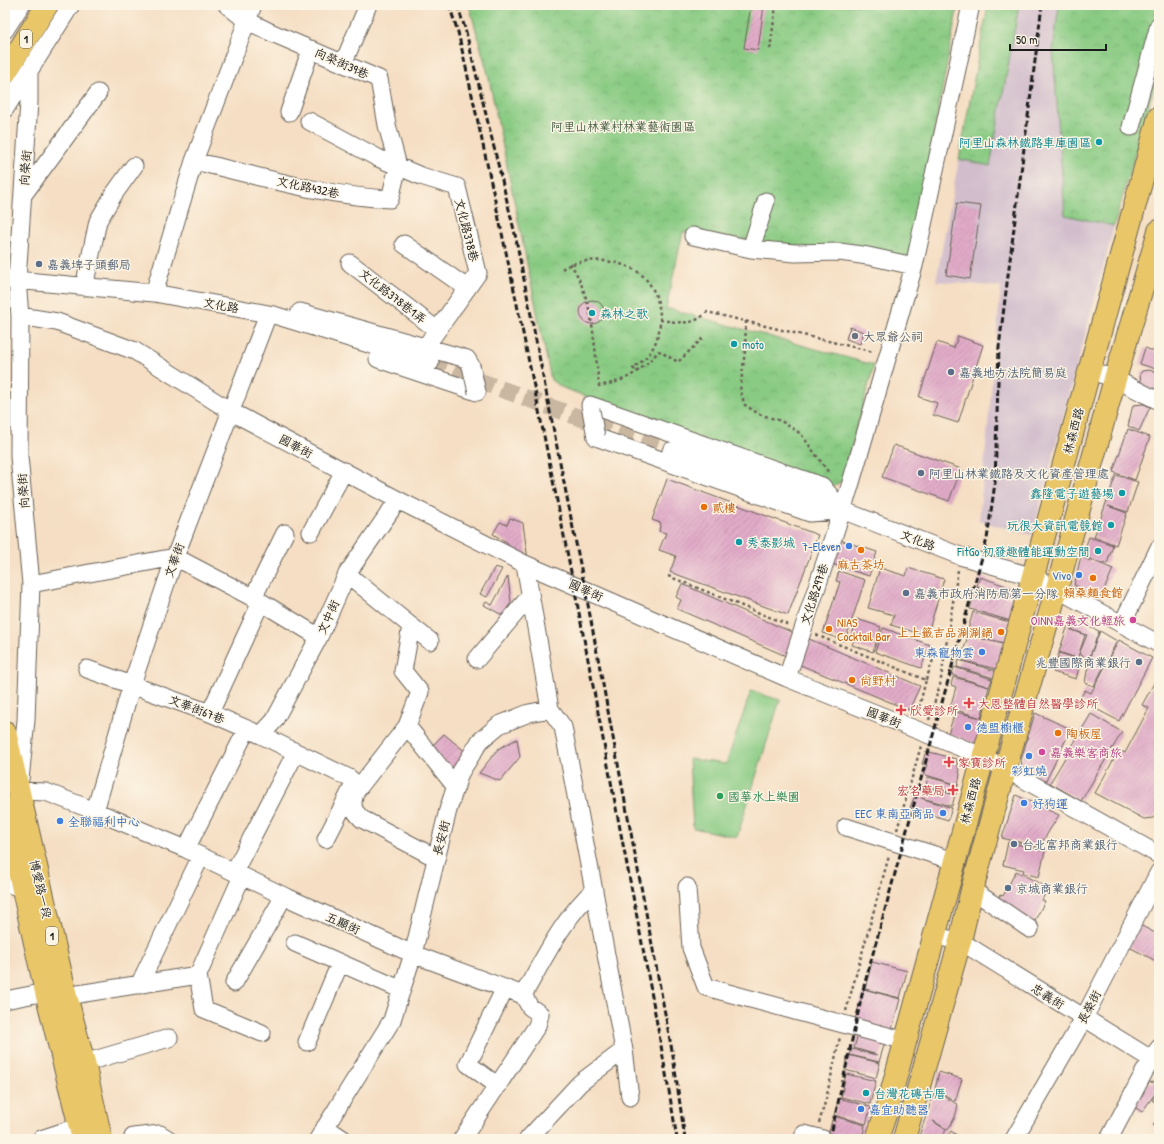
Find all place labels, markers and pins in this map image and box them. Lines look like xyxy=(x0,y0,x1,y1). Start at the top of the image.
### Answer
place label: 阿里山森林鐵路車庫園區 xyxy=(959,134,1091,151)
marker: 阿里山森林鐵路車庫園區 xyxy=(1094,137,1104,147)
place label: 嘉義埤子頭郵局 xyxy=(47,256,131,273)
marker: 嘉義埤子頭郵局 xyxy=(34,259,44,269)
place label: 森林之歌 xyxy=(600,305,648,322)
marker: 森林之歌 xyxy=(587,308,597,318)
place label: 大眾爺公祠 xyxy=(863,328,923,345)
marker: 大眾爺公祠 xyxy=(850,331,860,341)
place label: moto xyxy=(742,336,764,353)
marker: moto xyxy=(729,339,739,349)
place label: 嘉義地方法院簡易庭 xyxy=(959,364,1067,381)
marker: 嘉義地方法院簡易庭 xyxy=(946,367,956,377)
place label: 阿里山林業鐵路及文化資產管理處 xyxy=(929,465,1109,482)
marker: 阿里山林業鐵路及文化資產管理處 xyxy=(916,468,926,478)
place label: 鑫隆電子遊藝場 xyxy=(1030,485,1114,502)
marker: 鑫隆電子遊藝場 xyxy=(1117,488,1127,498)
place label: 貳樓 xyxy=(712,499,736,516)
marker: 貳樓 xyxy=(699,502,709,512)
place label: 玩很大資訊電競館 xyxy=(1007,517,1103,534)
marker: 玩很大資訊電競館 xyxy=(1106,520,1116,530)
place label: 秀泰影城 xyxy=(747,534,795,551)
marker: 秀泰影城 xyxy=(734,537,744,547)
place label: 7-Eleven xyxy=(802,538,841,555)
marker: 7-Eleven xyxy=(844,541,854,551)
place label: FitGo 初發趣體能運動空間 xyxy=(956,543,1090,560)
marker: 麻古茶坊 xyxy=(856,545,866,555)
marker: FitGo 初發趣體能運動空間 xyxy=(1093,546,1103,556)
place label: 麻古茶坊 xyxy=(837,556,885,573)
place label: Vivo xyxy=(1052,567,1071,584)
marker: Vivo xyxy=(1074,570,1084,580)
marker: 賴桑麵食館 xyxy=(1088,573,1098,583)
place label: 賴桑麵食館 xyxy=(1063,584,1123,601)
place label: 嘉義市政府消防局第一分隊 xyxy=(914,585,1058,602)
marker: 嘉義市政府消防局第一分隊 xyxy=(901,588,911,598)
place label: OINN嘉義文化輕旅 xyxy=(1031,612,1125,629)
place label: NIAS Cocktail Bar xyxy=(837,614,891,645)
marker: OINN嘉義文化輕旅 xyxy=(1128,615,1138,625)
marker: NIAS Cocktail Bar xyxy=(824,624,834,634)
place label: 上上籤吉品涮涮鍋 xyxy=(897,624,993,641)
marker: 上上籤吉品涮涮鍋 xyxy=(996,627,1006,637)
place label: 東森寵物雲 xyxy=(914,644,974,661)
marker: 東森寵物雲 xyxy=(977,647,987,657)
place label: 兆豐國際商業銀行 xyxy=(1035,654,1131,671)
marker: 兆豐國際商業銀行 xyxy=(1134,657,1144,667)
place label: 尚野村 xyxy=(860,672,896,689)
marker: 尚野村 xyxy=(847,675,857,685)
place label: 大恩整體自然醫學診所 xyxy=(978,695,1099,712)
marker: 大恩整體自然醫學診所 xyxy=(963,697,975,709)
place label: 欣愛診所 xyxy=(910,702,959,719)
marker: 欣愛診所 xyxy=(895,704,907,716)
place label: 德盟櫥櫃 xyxy=(976,719,1024,736)
marker: 德盟櫥櫃 xyxy=(963,722,973,732)
place label: 陶板屋 xyxy=(1066,725,1102,742)
marker: 陶板屋 xyxy=(1053,728,1063,738)
place label: 嘉義樂客商旅 xyxy=(1050,744,1122,761)
marker: 嘉義樂客商旅 xyxy=(1037,747,1047,757)
marker: 彩虹燒 xyxy=(1024,751,1034,761)
place label: 家寶診所 xyxy=(958,754,1007,771)
marker: 家寶診所 xyxy=(943,756,955,768)
place label: 彩虹燒 xyxy=(1011,762,1047,779)
place label: 宏名藥局 xyxy=(897,782,945,799)
marker: 宏名藥局 xyxy=(948,785,958,795)
place label: 國華水上樂園 xyxy=(728,788,800,805)
marker: 國華水上樂園 xyxy=(715,791,725,801)
place label: 好狗運 xyxy=(1032,795,1068,812)
marker: 好狗運 xyxy=(1019,798,1029,808)
place label: EEC 東南亞商品 xyxy=(855,805,935,822)
marker: EEC 東南亞商品 xyxy=(938,808,948,818)
place label: 全聯福利中心 xyxy=(68,813,140,830)
marker: 全聯福利中心 xyxy=(55,816,65,826)
place label: 台北富邦商業銀行 xyxy=(1022,836,1118,853)
marker: 台北富邦商業銀行 xyxy=(1009,839,1019,849)
place label: 京城商業銀行 xyxy=(1016,880,1088,897)
marker: 京城商業銀行 xyxy=(1003,883,1013,893)
place label: 台灣花磚古厝 xyxy=(874,1085,946,1102)
marker: 台灣花磚古厝 xyxy=(861,1088,871,1098)
place label: 嘉宜助聽器 xyxy=(869,1101,929,1118)
marker: 嘉宜助聽器 xyxy=(856,1104,866,1114)

